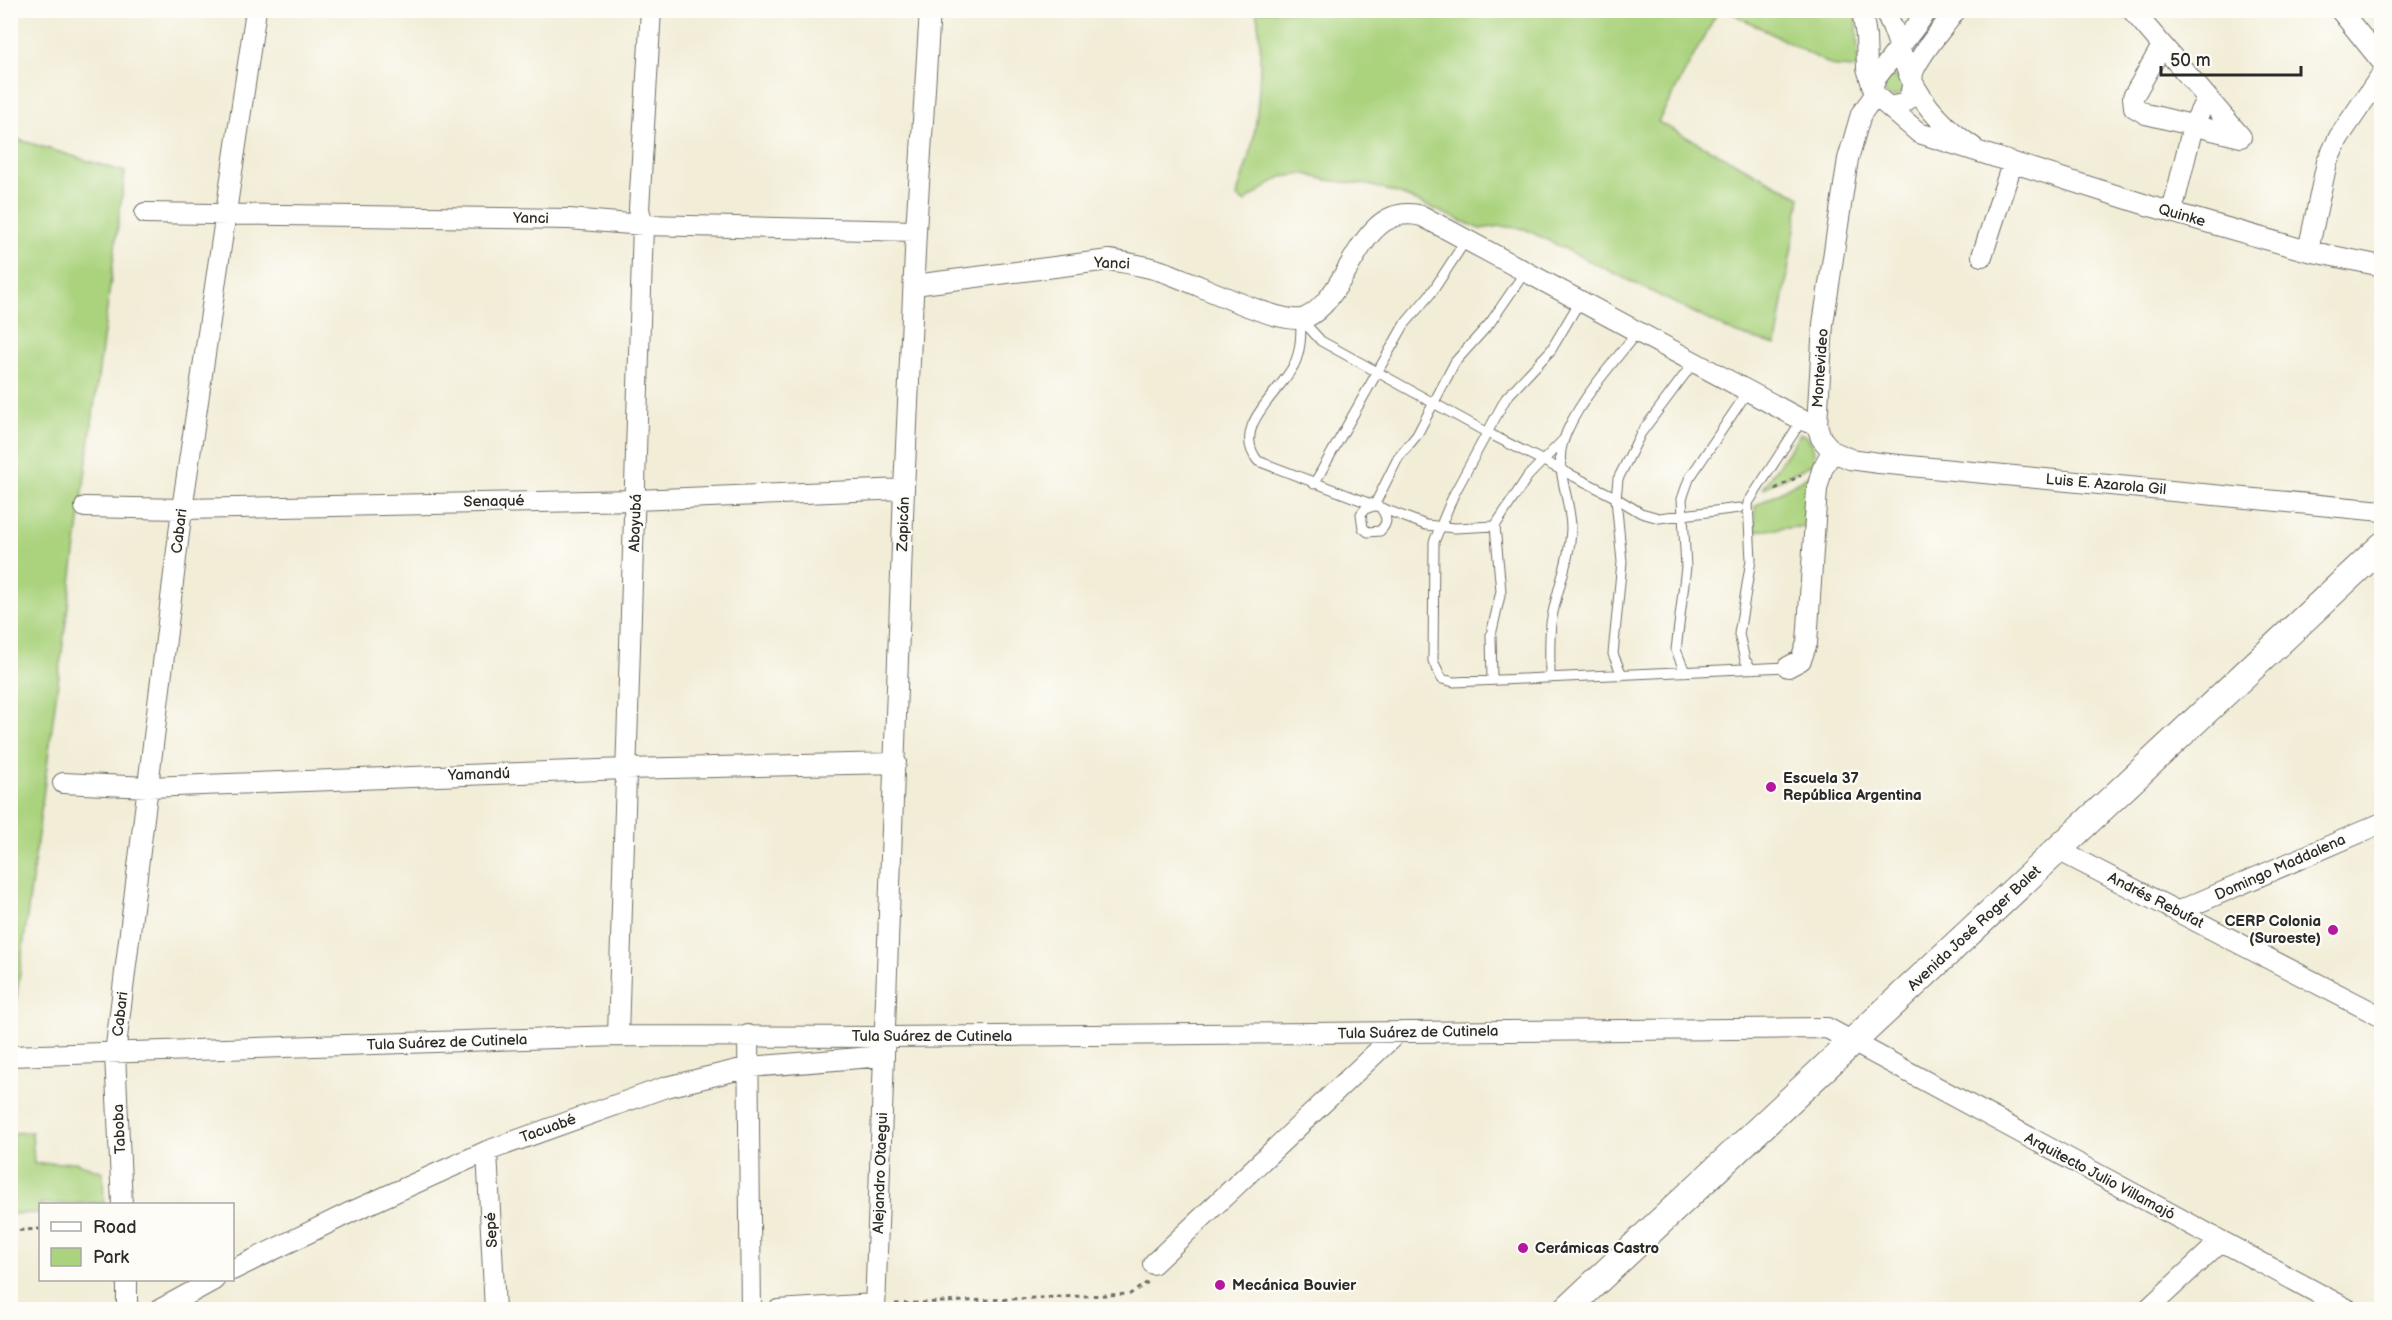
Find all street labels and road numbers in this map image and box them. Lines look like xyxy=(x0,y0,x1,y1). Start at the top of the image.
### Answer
street label: Quinke xyxy=(2156,200,2208,231)
street label: Yanci xyxy=(512,209,549,228)
street label: Yanci xyxy=(1093,253,1130,274)
street label: Montevideo xyxy=(1808,328,1833,408)
street label: Luis E. Azarola Gil xyxy=(2045,470,2167,499)
street label: Senaqué xyxy=(463,491,525,512)
street label: Abayubá xyxy=(625,494,646,552)
street label: Zapicán xyxy=(893,496,914,553)
street label: Cabari xyxy=(167,508,192,555)
street label: Yamandú xyxy=(447,764,510,785)
street label: Domingo Maddalena xyxy=(2212,830,2349,905)
street label: Avenida José Roger Balet xyxy=(1904,861,2045,995)
street label: Andrés Rebufat xyxy=(2105,868,2207,933)
street label: Cabari xyxy=(108,991,133,1038)
street label: Tula Suárez de Cutinela xyxy=(1338,1022,1498,1043)
street label: Tula Suárez de Cutinela xyxy=(852,1027,1012,1046)
street label: Tula Suárez de Cutinela xyxy=(366,1030,528,1055)
street label: Taboba xyxy=(109,1104,130,1154)
street label: Tacuabé xyxy=(518,1110,579,1147)
street label: Alejandro Otaegui xyxy=(869,1112,892,1234)
street label: Arquitecto Julio Villamajó xyxy=(2021,1129,2178,1224)
street label: Sepé xyxy=(481,1212,502,1248)

